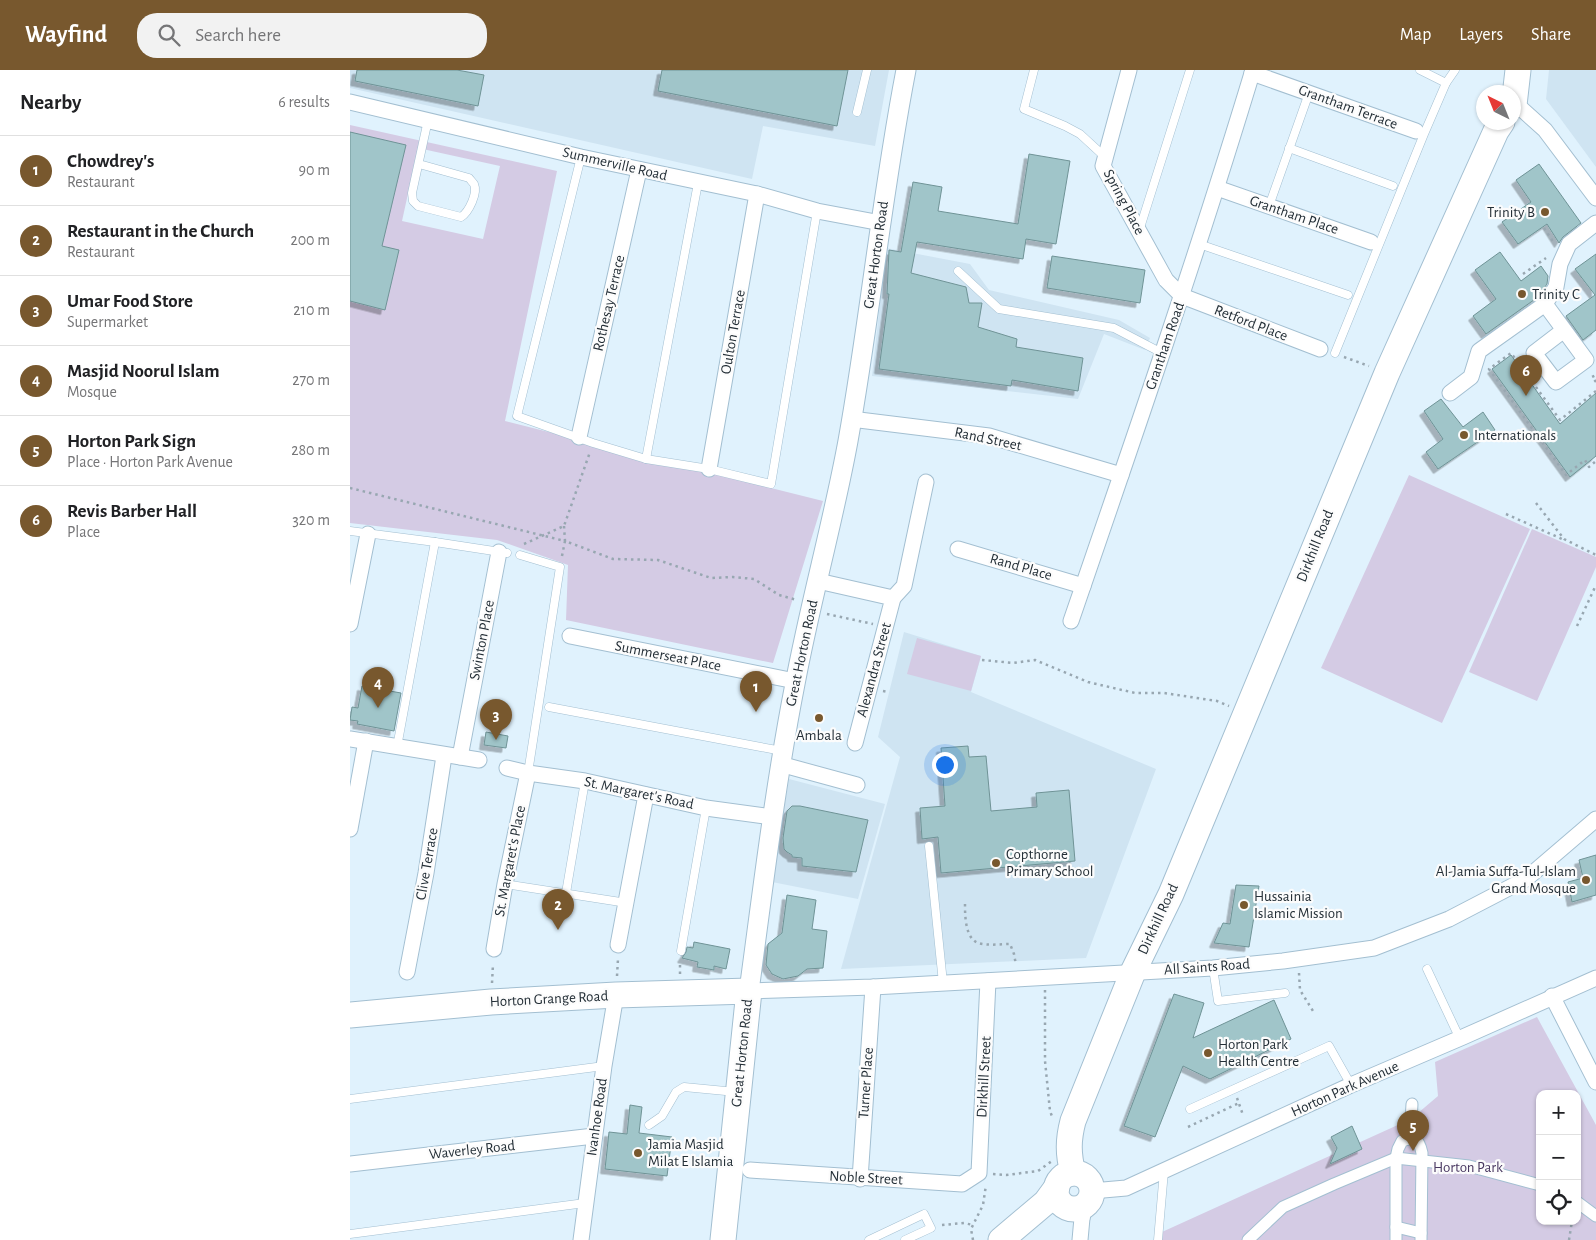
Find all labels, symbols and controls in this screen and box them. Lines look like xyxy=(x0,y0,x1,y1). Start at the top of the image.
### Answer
search box xyxy=(137,13,487,58)
icon: search xyxy=(155,21,183,49)
text: Wayfind xyxy=(25,23,107,47)
text: Search here xyxy=(195,26,281,45)
text: Map xyxy=(1400,26,1431,44)
text: Layers xyxy=(1459,26,1503,44)
text: Share xyxy=(1531,26,1571,44)
street label: Grantham Terrace xyxy=(1296,82,1400,132)
north arrow xyxy=(1476,85,1521,130)
text: Nearby xyxy=(20,92,81,113)
text: 6 results xyxy=(278,94,330,110)
street label: Summerville Road xyxy=(561,145,669,183)
text: Chowdrey's xyxy=(67,152,154,171)
text: 1 xyxy=(33,162,39,178)
text: 90 m xyxy=(299,162,330,178)
street label: Spring Place xyxy=(1101,167,1147,237)
text: Restaurant xyxy=(67,174,135,190)
street label: Grantham Place xyxy=(1248,193,1340,237)
street label: Great Horton Road xyxy=(861,200,891,310)
place label: Trinity B xyxy=(1487,205,1535,220)
marker: Trinity B xyxy=(1539,206,1551,218)
text: Restaurant in the Church xyxy=(67,222,254,241)
text: 2 xyxy=(32,232,40,248)
text: 200 m xyxy=(290,232,330,248)
text: Restaurant xyxy=(67,244,135,260)
street label: Rothesay Terrace xyxy=(591,253,627,353)
place label: Trinity C xyxy=(1532,287,1580,302)
marker: Trinity C xyxy=(1516,288,1528,300)
street label: Oulton Terrace xyxy=(718,289,748,375)
text: Umar Food Store xyxy=(67,292,193,311)
street label: Grantham Road xyxy=(1143,300,1187,392)
text: 3 xyxy=(33,302,39,318)
text: 210 m xyxy=(293,302,330,318)
street label: Retford Place xyxy=(1212,302,1290,344)
text: Supermarket xyxy=(67,314,148,330)
pin: 6 xyxy=(1510,355,1542,396)
text: Masjid Noorul Islam xyxy=(67,362,220,381)
text: 4 xyxy=(32,372,40,388)
text: 270 m xyxy=(292,372,330,388)
text: Mosque xyxy=(67,384,117,400)
street label: Rand Street xyxy=(953,425,1023,453)
place label: Internationals xyxy=(1474,428,1556,443)
marker: Internationals xyxy=(1458,429,1470,441)
text: Horton Park Sign xyxy=(67,432,196,451)
text: 5 xyxy=(33,442,39,458)
text: 280 m xyxy=(291,442,330,458)
text: Place · Horton Park Avenue xyxy=(67,454,233,470)
text: Revis Barber Hall xyxy=(67,502,197,521)
street label: Dirkhill Road xyxy=(1294,508,1336,584)
text: 6 xyxy=(32,512,40,528)
text: 320 m xyxy=(292,512,330,528)
text: Place xyxy=(67,524,100,540)
street label: Rand Place xyxy=(988,551,1054,583)
street label: Great Horton Road xyxy=(783,598,821,708)
street label: Swinton Place xyxy=(467,599,497,681)
street label: Alexandra Street xyxy=(854,621,894,719)
street label: Summerseat Place xyxy=(614,638,722,674)
pin: 4 xyxy=(362,667,394,708)
pin: 1 xyxy=(740,671,772,712)
pin: 3 xyxy=(480,699,512,740)
marker: Ambala xyxy=(813,712,825,724)
place label: Ambala xyxy=(796,728,842,743)
your location xyxy=(932,752,958,778)
street label: St. Margaret's Road xyxy=(583,774,695,812)
street label: St. Margaret's Place xyxy=(492,804,528,918)
street label: Clive Terrace xyxy=(413,827,441,901)
place label: Copthorne Primary School xyxy=(1006,847,1094,879)
marker: Copthorne Primary School xyxy=(990,857,1002,869)
place label: Al-Jamia Suffa-Tul-Islam Grand Mosque xyxy=(1436,864,1576,896)
marker: Al-Jamia Suffa-Tul-Islam Grand Mosque xyxy=(1580,874,1592,886)
street label: Dirkhill Road xyxy=(1135,881,1181,957)
pin: 2 xyxy=(542,889,574,930)
place label: Hussainia Islamic Mission xyxy=(1254,889,1343,921)
marker: Hussainia Islamic Mission xyxy=(1238,899,1250,911)
street label: All Saints Road xyxy=(1163,956,1251,977)
street label: Horton Grange Road xyxy=(489,988,609,1010)
street label: Great Horton Road xyxy=(729,998,755,1108)
street label: Dirkhill Street xyxy=(974,1036,994,1118)
place label: Horton Park Health Centre xyxy=(1218,1037,1299,1069)
street label: Turner Place xyxy=(856,1047,876,1119)
marker: Horton Park Health Centre xyxy=(1202,1047,1214,1059)
street label: Horton Park Avenue xyxy=(1289,1059,1401,1119)
street label: Ivanhoe Road xyxy=(584,1077,610,1157)
map controls xyxy=(1536,1090,1581,1225)
button: + xyxy=(1536,1090,1581,1135)
pin: 5 xyxy=(1397,1110,1429,1151)
button: − xyxy=(1536,1135,1581,1180)
place label: Jamia Masjid Milat E Islamia xyxy=(648,1137,733,1169)
street label: Waverley Road xyxy=(428,1138,516,1162)
marker: Jamia Masjid Milat E Islamia xyxy=(632,1147,644,1159)
park label: Horton Park xyxy=(1433,1160,1503,1175)
street label: Noble Street xyxy=(829,1169,903,1187)
button: locate xyxy=(1536,1180,1581,1225)

